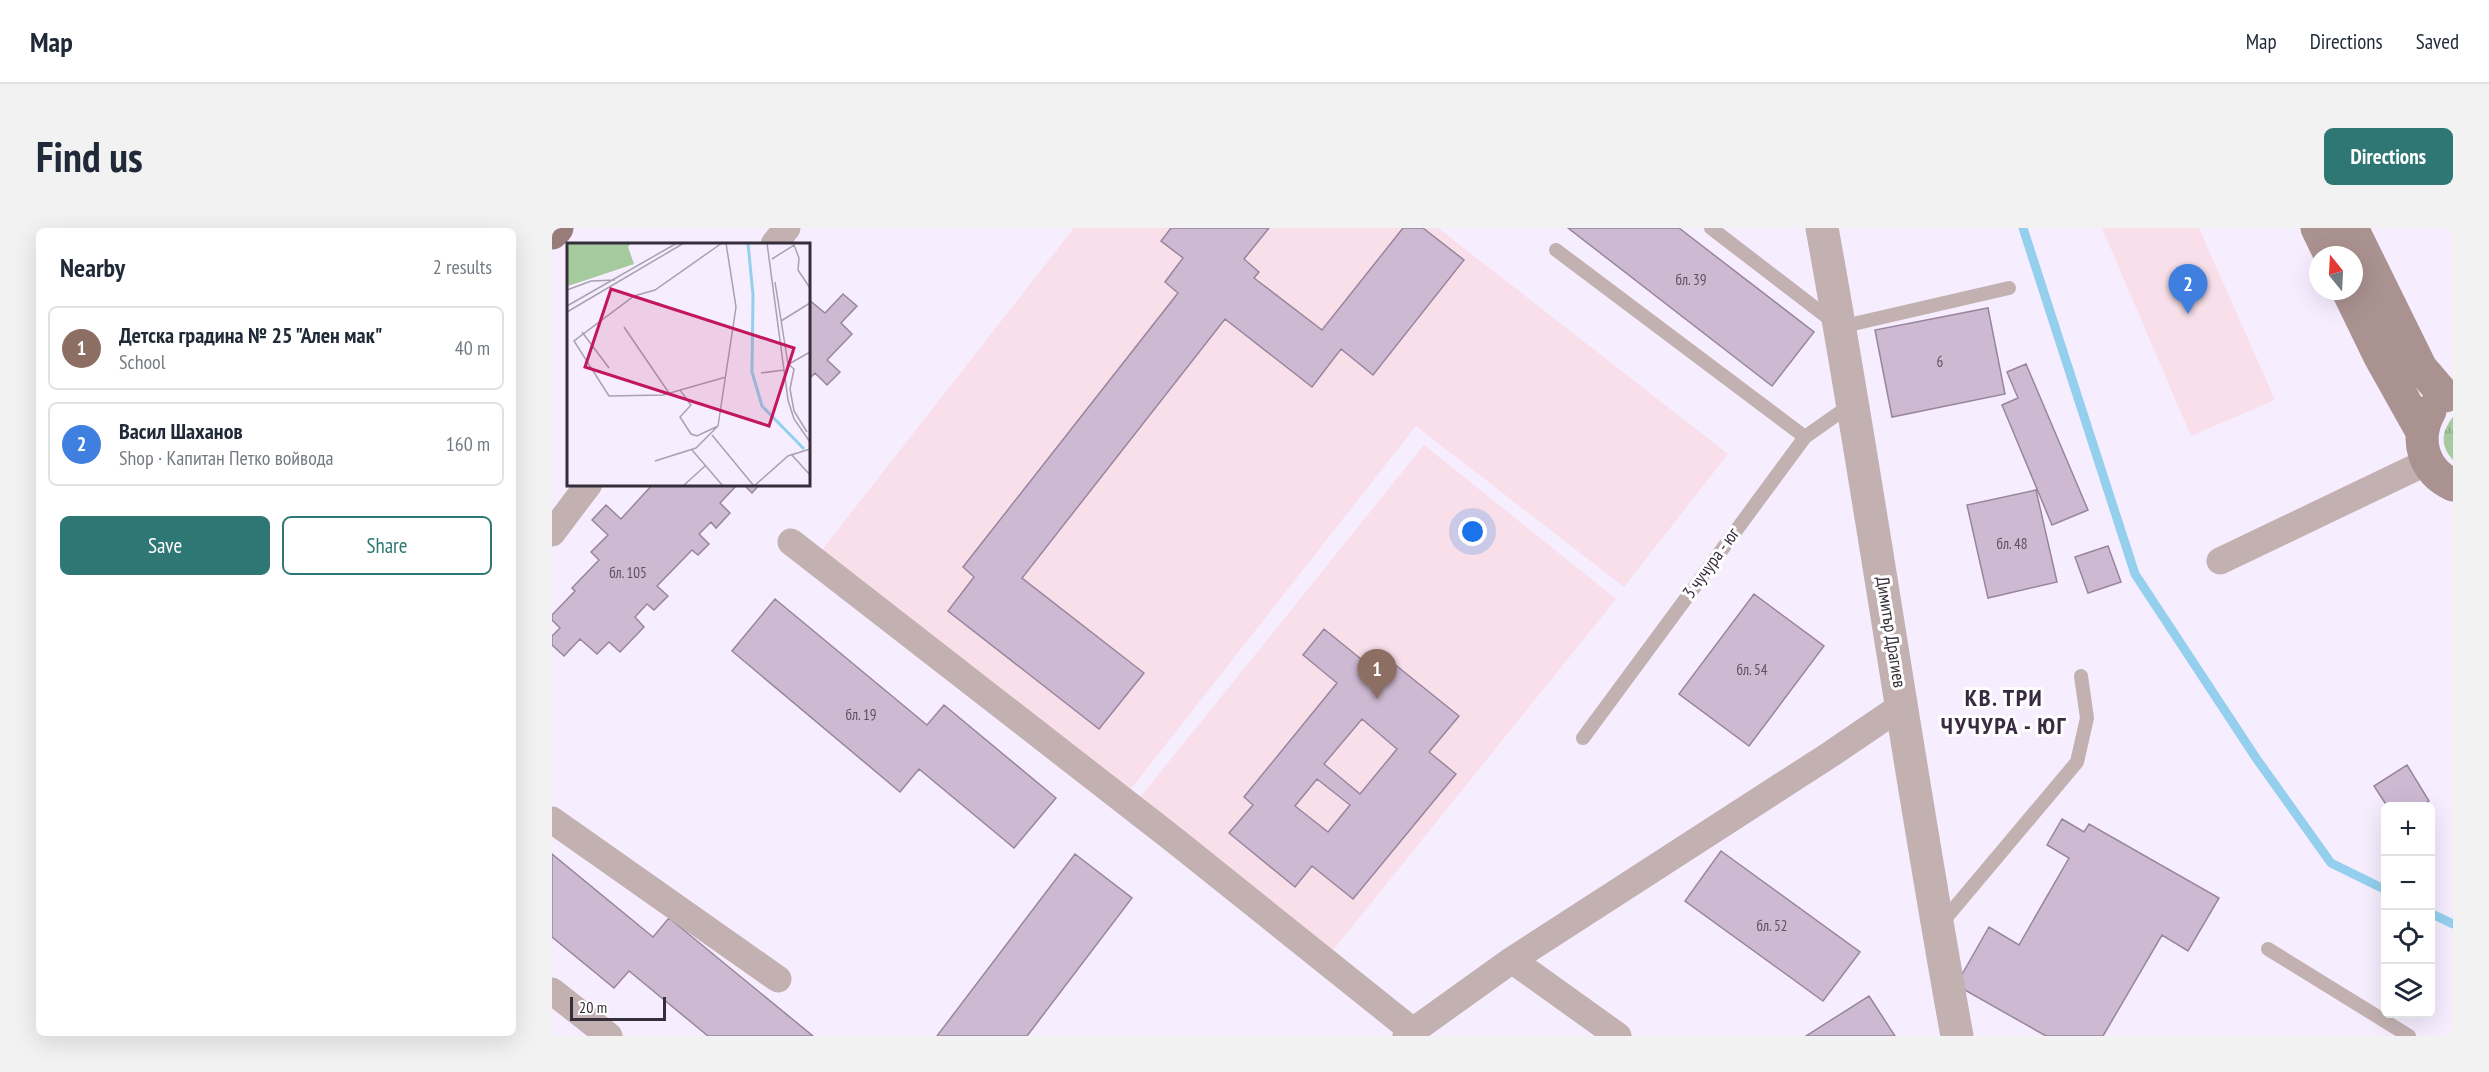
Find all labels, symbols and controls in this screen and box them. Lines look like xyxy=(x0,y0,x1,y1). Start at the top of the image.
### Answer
text: Map xyxy=(30,23,73,60)
text: Map xyxy=(2246,28,2277,55)
text: Directions xyxy=(2310,28,2383,55)
text: Saved xyxy=(2416,28,2459,55)
button: Directions xyxy=(2324,128,2453,185)
text: Find us xyxy=(36,129,143,184)
inset map xyxy=(567,243,810,486)
north arrow xyxy=(2309,246,2363,300)
text: Nearby xyxy=(60,251,125,284)
text: 2 results xyxy=(433,254,492,280)
pin: 2 xyxy=(2168,264,2208,314)
house number: бл. 39 xyxy=(1676,270,1706,289)
text: Детска градина № 25 "Ален мак" xyxy=(119,321,382,349)
text: 1 xyxy=(77,335,86,361)
text: 40 m xyxy=(455,335,490,361)
text: School xyxy=(119,349,165,375)
house number: 6 xyxy=(1937,352,1944,371)
text: Васил Шаханов xyxy=(119,417,243,445)
text: 2 xyxy=(77,431,86,457)
text: 160 m xyxy=(446,431,490,457)
text: Shop · Капитан Петко войвода xyxy=(119,445,334,471)
button: Save xyxy=(60,516,270,575)
button: Share xyxy=(282,516,492,575)
your location xyxy=(1458,517,1487,546)
street label: 3 чучура - юг xyxy=(1677,522,1744,603)
house number: бл. 48 xyxy=(1997,534,2027,553)
house number: бл. 105 xyxy=(609,563,647,582)
street label: Димитър Драгиев xyxy=(1871,575,1912,689)
pin: 1 xyxy=(1358,650,1396,699)
house number: бл. 54 xyxy=(1737,660,1768,679)
district label: КВ. ТРИ ЧУЧУРА - ЮГ xyxy=(1941,682,2067,741)
house number: бл. 19 xyxy=(846,705,876,724)
map controls xyxy=(2381,802,2435,1018)
button: + xyxy=(2381,802,2435,856)
button: − xyxy=(2381,856,2435,910)
button: locate xyxy=(2381,910,2435,964)
house number: бл. 52 xyxy=(1757,916,1787,935)
button: layers xyxy=(2381,964,2435,1018)
scale bar xyxy=(570,994,666,1022)
text: 20 m xyxy=(579,997,607,1017)

